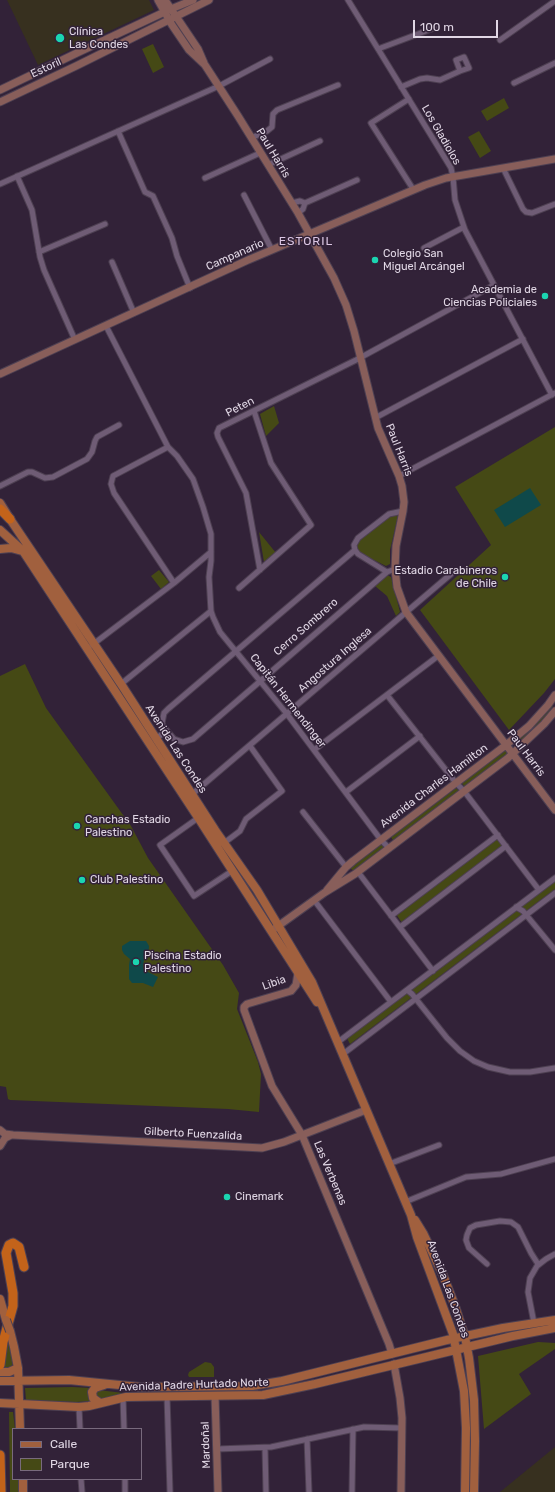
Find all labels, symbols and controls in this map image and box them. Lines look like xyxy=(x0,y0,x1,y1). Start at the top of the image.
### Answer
scale bar xyxy=(415,12,500,38)
text: 100 m xyxy=(420,20,454,34)
place label: Clínica Las Condes xyxy=(69,25,128,51)
marker: Clínica Las Condes xyxy=(54,32,66,44)
street label: Estoril xyxy=(29,55,63,81)
street label: Los Gladiolos xyxy=(419,103,463,167)
street label: Paul Harris xyxy=(253,126,293,180)
district label: ESTORIL xyxy=(279,235,333,249)
street label: Campanario xyxy=(204,236,266,274)
place label: Colegio San Miguel Arcángel xyxy=(383,247,465,273)
marker: Colegio San Miguel Arcángel xyxy=(370,255,380,265)
place label: Academia de Ciencias Policiales xyxy=(443,283,537,309)
marker: Academia de Ciencias Policiales xyxy=(540,291,550,301)
street label: Peten xyxy=(224,394,256,420)
street label: Paul Harris xyxy=(382,422,416,478)
place label: Estadio Carabineros de Chile xyxy=(395,564,497,590)
marker: Estadio Carabineros de Chile xyxy=(500,572,510,582)
street label: Cerro Sombrero xyxy=(271,595,341,659)
street label: Angostura Inglesa xyxy=(296,624,374,696)
street label: Capitán Hermendinger xyxy=(247,651,329,751)
street label: Avenida Las Condes xyxy=(142,702,210,796)
street label: Paul Harris xyxy=(504,727,548,779)
street label: Avenida Charles Hamilton xyxy=(378,741,490,831)
place label: Canchas Estadio Palestino xyxy=(85,813,170,839)
marker: Canchas Estadio Palestino xyxy=(72,821,82,831)
place label: Club Palestino xyxy=(90,873,163,887)
marker: Club Palestino xyxy=(77,875,87,885)
place label: Piscina Estadio Palestino xyxy=(144,949,222,975)
marker: Piscina Estadio Palestino xyxy=(131,957,141,967)
street label: Libia xyxy=(260,973,288,993)
street label: Gilberto Fuenzalida xyxy=(144,1125,242,1143)
street label: Las Verbenas xyxy=(311,1139,349,1207)
place label: Cinemark xyxy=(235,1190,284,1204)
marker: Cinemark xyxy=(222,1192,232,1202)
street label: Avenida Las Condes xyxy=(424,1238,472,1340)
street label: Avenida Padre Hurtado Norte xyxy=(119,1376,269,1394)
street label: Mardoñal xyxy=(199,1421,213,1469)
legend xyxy=(12,1428,142,1480)
text: Calle xyxy=(50,1437,77,1451)
text: Parque xyxy=(50,1457,90,1471)

